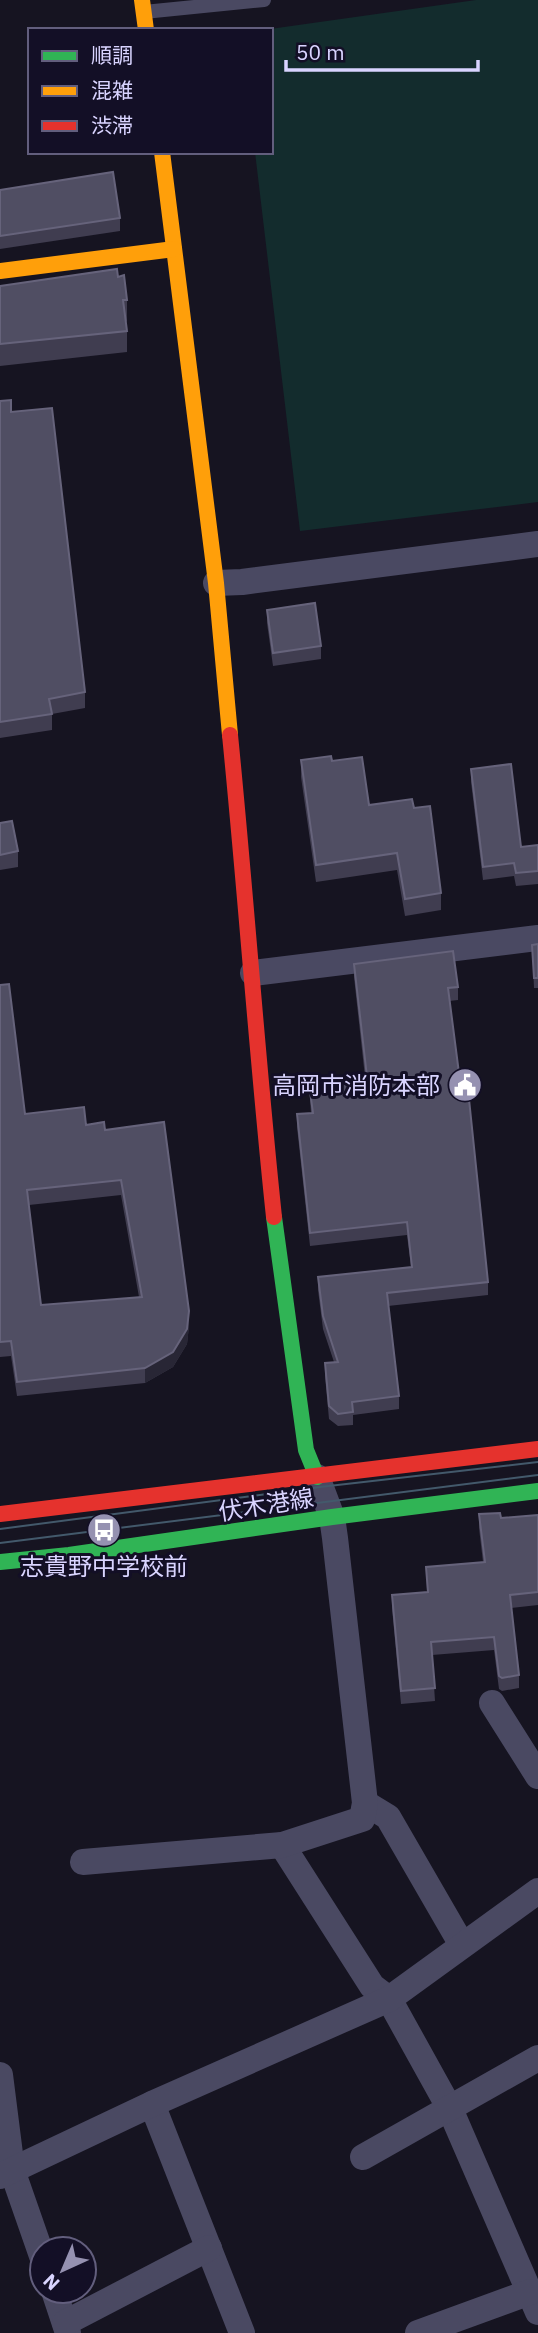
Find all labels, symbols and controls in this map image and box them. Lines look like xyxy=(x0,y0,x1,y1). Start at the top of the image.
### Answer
legend xyxy=(28,28,273,154)
scale bar xyxy=(286,28,478,72)
text: 50 m xyxy=(296,38,345,66)
text: 順調 xyxy=(91,41,133,69)
text: 混雑 xyxy=(91,76,133,104)
text: 渋滞 xyxy=(91,111,133,139)
public building icon: 高岡市消防本部 xyxy=(446,1066,484,1104)
place label: 高岡市消防本部 xyxy=(272,1069,440,1101)
street label: 伏木港線 xyxy=(216,1481,316,1527)
bus stop icon: 志貴野中学校前 xyxy=(85,1511,123,1549)
place label: 志貴野中学校前 xyxy=(20,1550,188,1582)
north arrow xyxy=(28,2235,98,2305)
text: N xyxy=(38,2269,64,2296)

